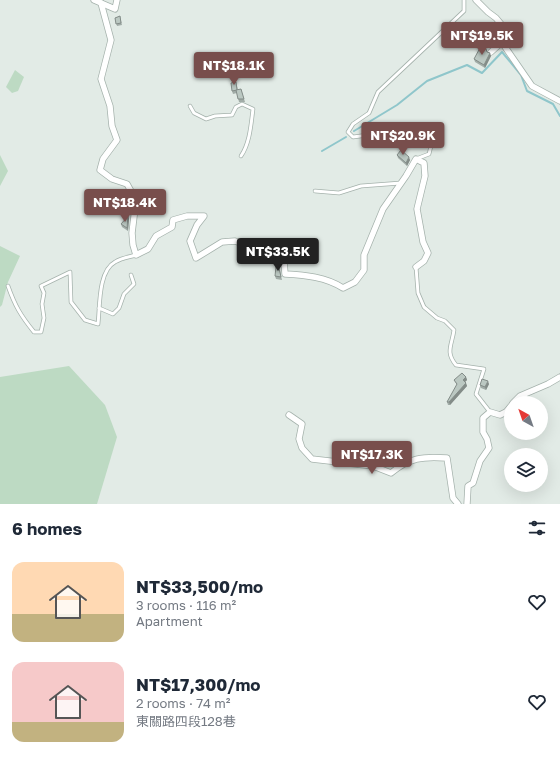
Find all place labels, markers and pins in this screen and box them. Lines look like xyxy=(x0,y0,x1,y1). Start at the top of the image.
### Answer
pin: NT$19.5K xyxy=(441,22,523,56)
pin: NT$18.1K xyxy=(193,52,275,86)
pin: NT$20.9K xyxy=(362,122,444,156)
pin: NT$18.4K xyxy=(84,189,166,223)
pin: NT$33.5K xyxy=(237,238,319,272)
pin: NT$17.3K xyxy=(331,441,413,475)

